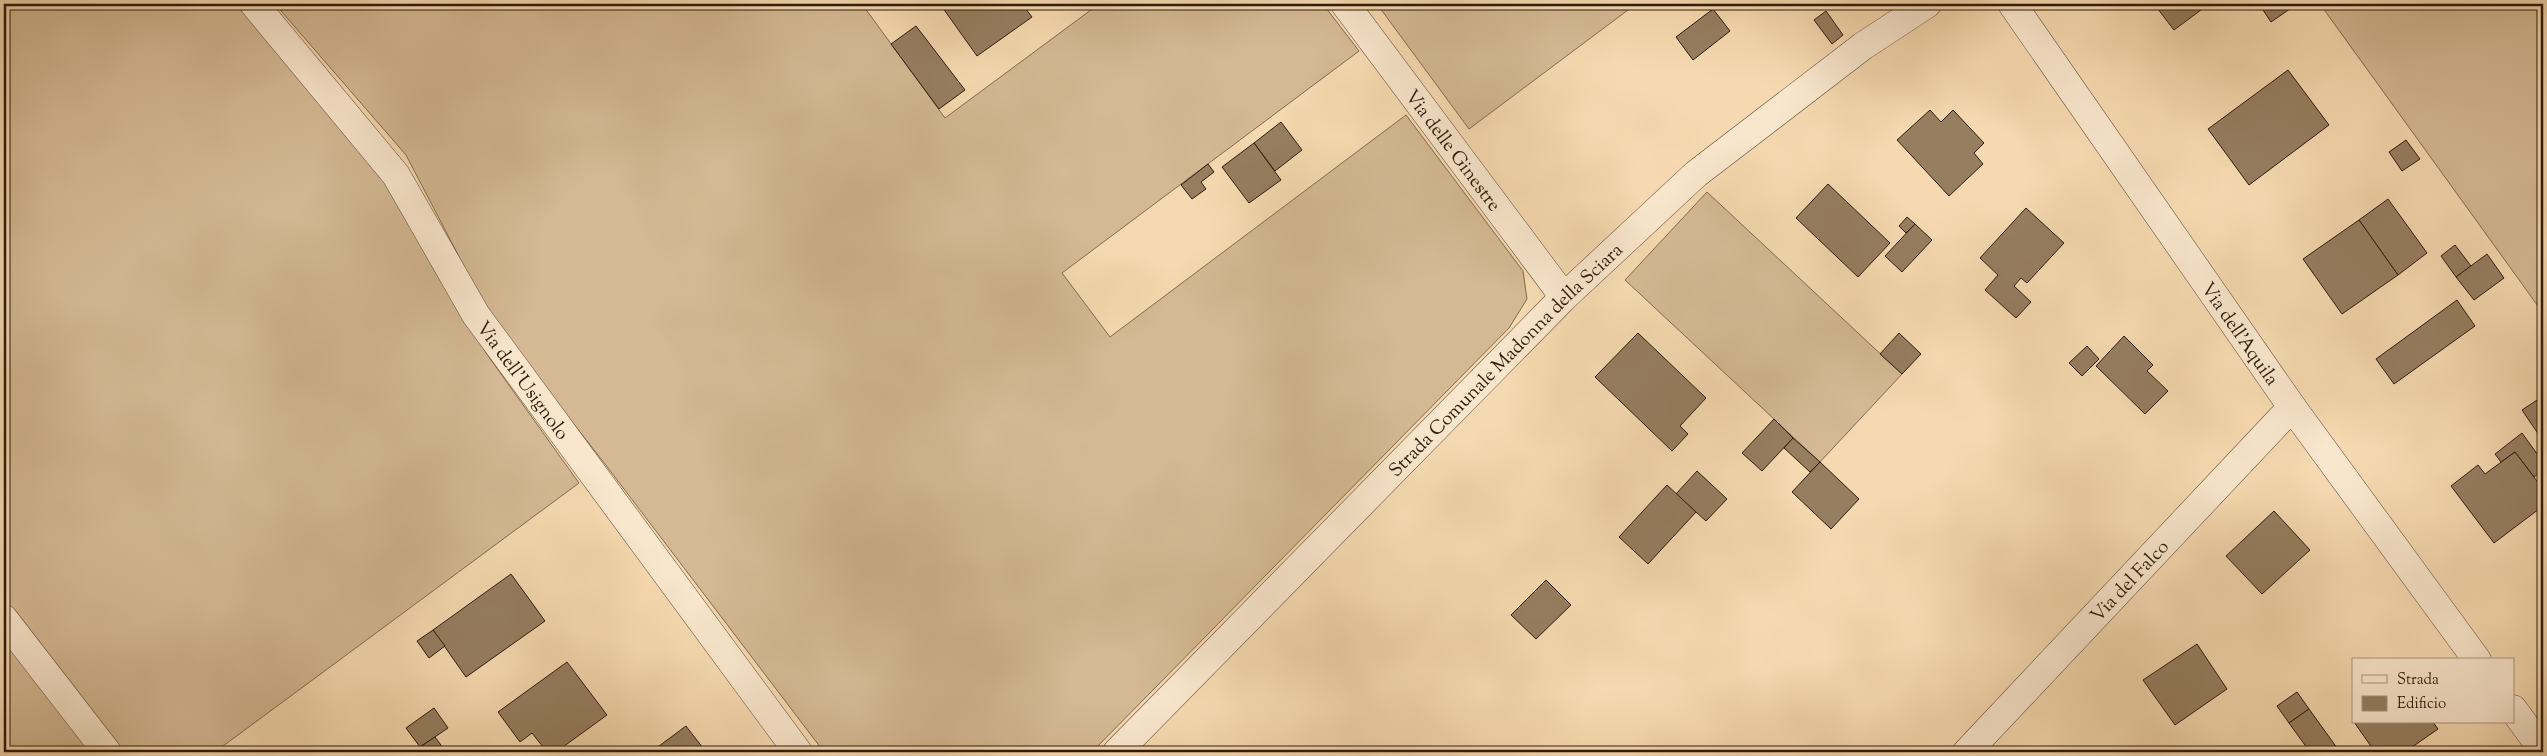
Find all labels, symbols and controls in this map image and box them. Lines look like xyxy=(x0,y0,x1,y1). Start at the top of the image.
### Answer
street label: Via delle Ginestre xyxy=(1397,85,1507,218)
street label: Strada Comunale Madonna della Sciara xyxy=(1383,238,1630,484)
street label: Via dell'Aquila xyxy=(2193,278,2284,392)
street label: Via dell'Usignolo xyxy=(469,316,575,446)
street label: Via del Falco xyxy=(2085,535,2176,629)
legend xyxy=(2352,658,2514,724)
text: Strada xyxy=(2397,670,2439,691)
text: Edificio xyxy=(2397,694,2446,715)

